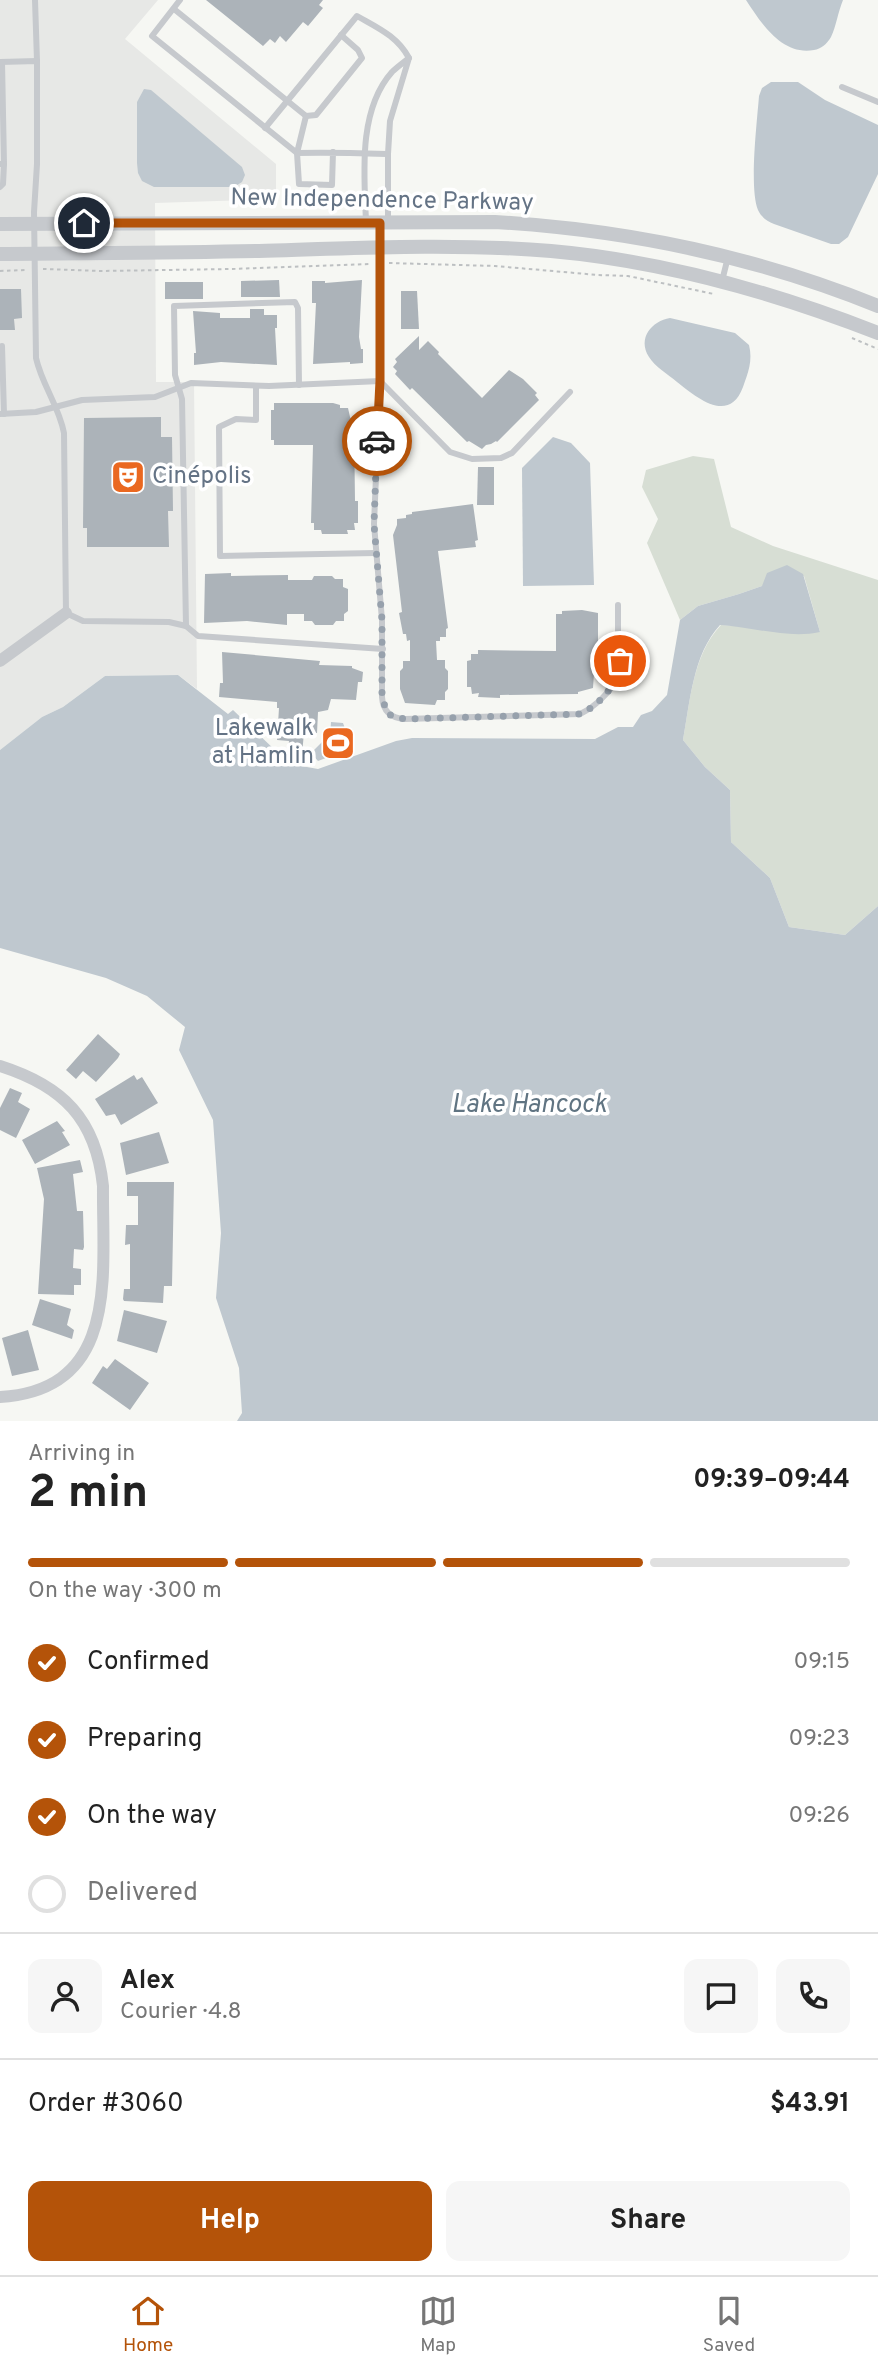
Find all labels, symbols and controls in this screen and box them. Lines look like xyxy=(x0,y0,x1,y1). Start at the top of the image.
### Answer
street label: New Independence Parkway xyxy=(230,183,534,219)
pin xyxy=(54,193,114,253)
icon: home xyxy=(65,204,103,242)
courier xyxy=(342,406,412,476)
icon: car xyxy=(358,422,396,460)
theatre icon: Cinépolis xyxy=(109,458,147,496)
place label: Cinépolis xyxy=(152,462,251,492)
pin xyxy=(590,631,650,691)
icon: bag xyxy=(601,642,639,680)
place label: Lakewalk at Hamlin xyxy=(212,714,314,772)
sports icon: Lakewalk at Hamlin xyxy=(319,724,357,762)
water label: Lake Hancock xyxy=(451,1089,608,1122)
text: Arriving in xyxy=(28,1440,135,1469)
text: 09:39–09:44 xyxy=(693,1464,850,1497)
text: 2 min xyxy=(28,1465,148,1524)
text: On the way · 300 m xyxy=(28,1577,222,1606)
icon: check xyxy=(28,1644,66,1682)
text: Confirmed xyxy=(87,1646,210,1679)
text: 09:15 xyxy=(793,1648,850,1677)
icon: check xyxy=(28,1721,66,1759)
text: Preparing xyxy=(87,1723,202,1756)
text: 09:23 xyxy=(788,1725,850,1754)
icon: check xyxy=(28,1798,66,1836)
text: On the way xyxy=(87,1800,217,1833)
text: 09:26 xyxy=(789,1802,850,1831)
text: Delivered xyxy=(87,1877,198,1910)
button: person xyxy=(28,1959,102,2033)
button: chat xyxy=(684,1959,758,2033)
button: phone xyxy=(776,1959,850,2033)
text: Alex xyxy=(120,1965,175,1998)
text: Courier · 4.8 xyxy=(120,1998,241,2027)
text: Order #3060 xyxy=(28,2088,184,2121)
text: $43.91 xyxy=(770,2088,850,2121)
button: Help xyxy=(28,2181,432,2261)
button: Share xyxy=(446,2181,850,2261)
tab: Home xyxy=(123,2292,173,2358)
tab: Map xyxy=(419,2292,457,2358)
tab: Saved xyxy=(703,2292,755,2358)

